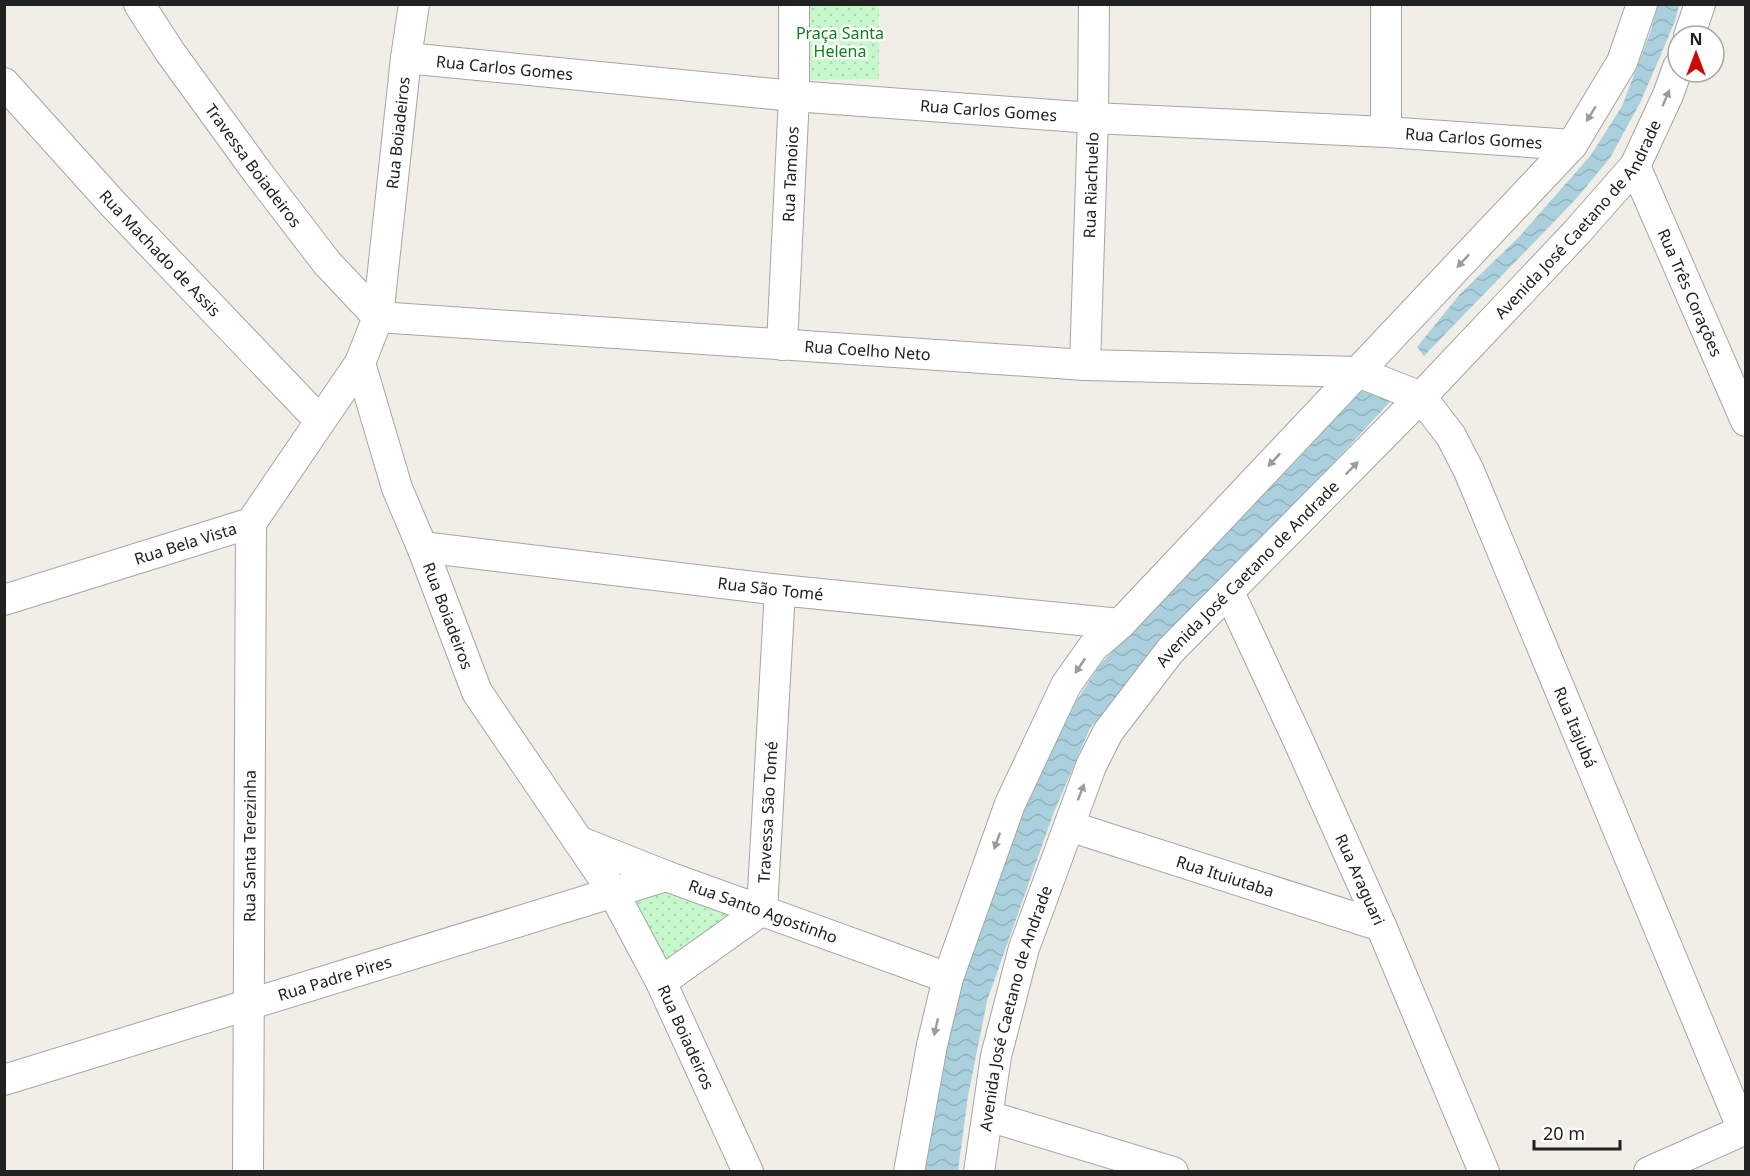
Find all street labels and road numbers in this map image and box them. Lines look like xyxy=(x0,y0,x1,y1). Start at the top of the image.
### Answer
street label: Rua Carlos Gomes xyxy=(435,50,574,85)
street label: Rua Boiadeiros xyxy=(381,75,415,190)
street label: Rua Carlos Gomes xyxy=(919,94,1058,126)
street label: Travessa Boiadeiros xyxy=(200,99,307,232)
street label: Avenida José Caetano de Andrade xyxy=(1490,116,1666,324)
street label: Rua Carlos Gomes xyxy=(1404,122,1543,154)
street label: Rua Tamoios xyxy=(777,126,804,223)
street label: Rua Riachuelo xyxy=(1078,132,1104,239)
street label: Rua Machado de Assis xyxy=(95,185,226,321)
street label: Rua Três Corações xyxy=(1653,225,1728,360)
street label: Rua Coelho Neto xyxy=(804,335,931,365)
street label: Avenida José Caetano de Andrade xyxy=(1151,476,1344,671)
street label: Rua Bela Vista xyxy=(132,517,239,570)
street label: Rua Boiadeiros xyxy=(418,559,478,672)
street label: Rua São Tomé xyxy=(717,572,824,605)
street label: Rua Itajubá xyxy=(1549,683,1602,771)
street label: Travessa São Tomé xyxy=(753,741,782,884)
street label: Rua Santa Terezinha xyxy=(238,770,261,922)
street label: Rua Araguari xyxy=(1330,830,1390,929)
street label: Rua Ituiutaba xyxy=(1173,850,1277,902)
street label: Rua Santo Agostinho xyxy=(686,874,841,948)
street label: Avenida José Caetano de Andrade xyxy=(974,882,1057,1133)
street label: Rua Padre Pires xyxy=(275,950,394,1006)
street label: Rua Boiadeiros xyxy=(653,981,720,1093)

